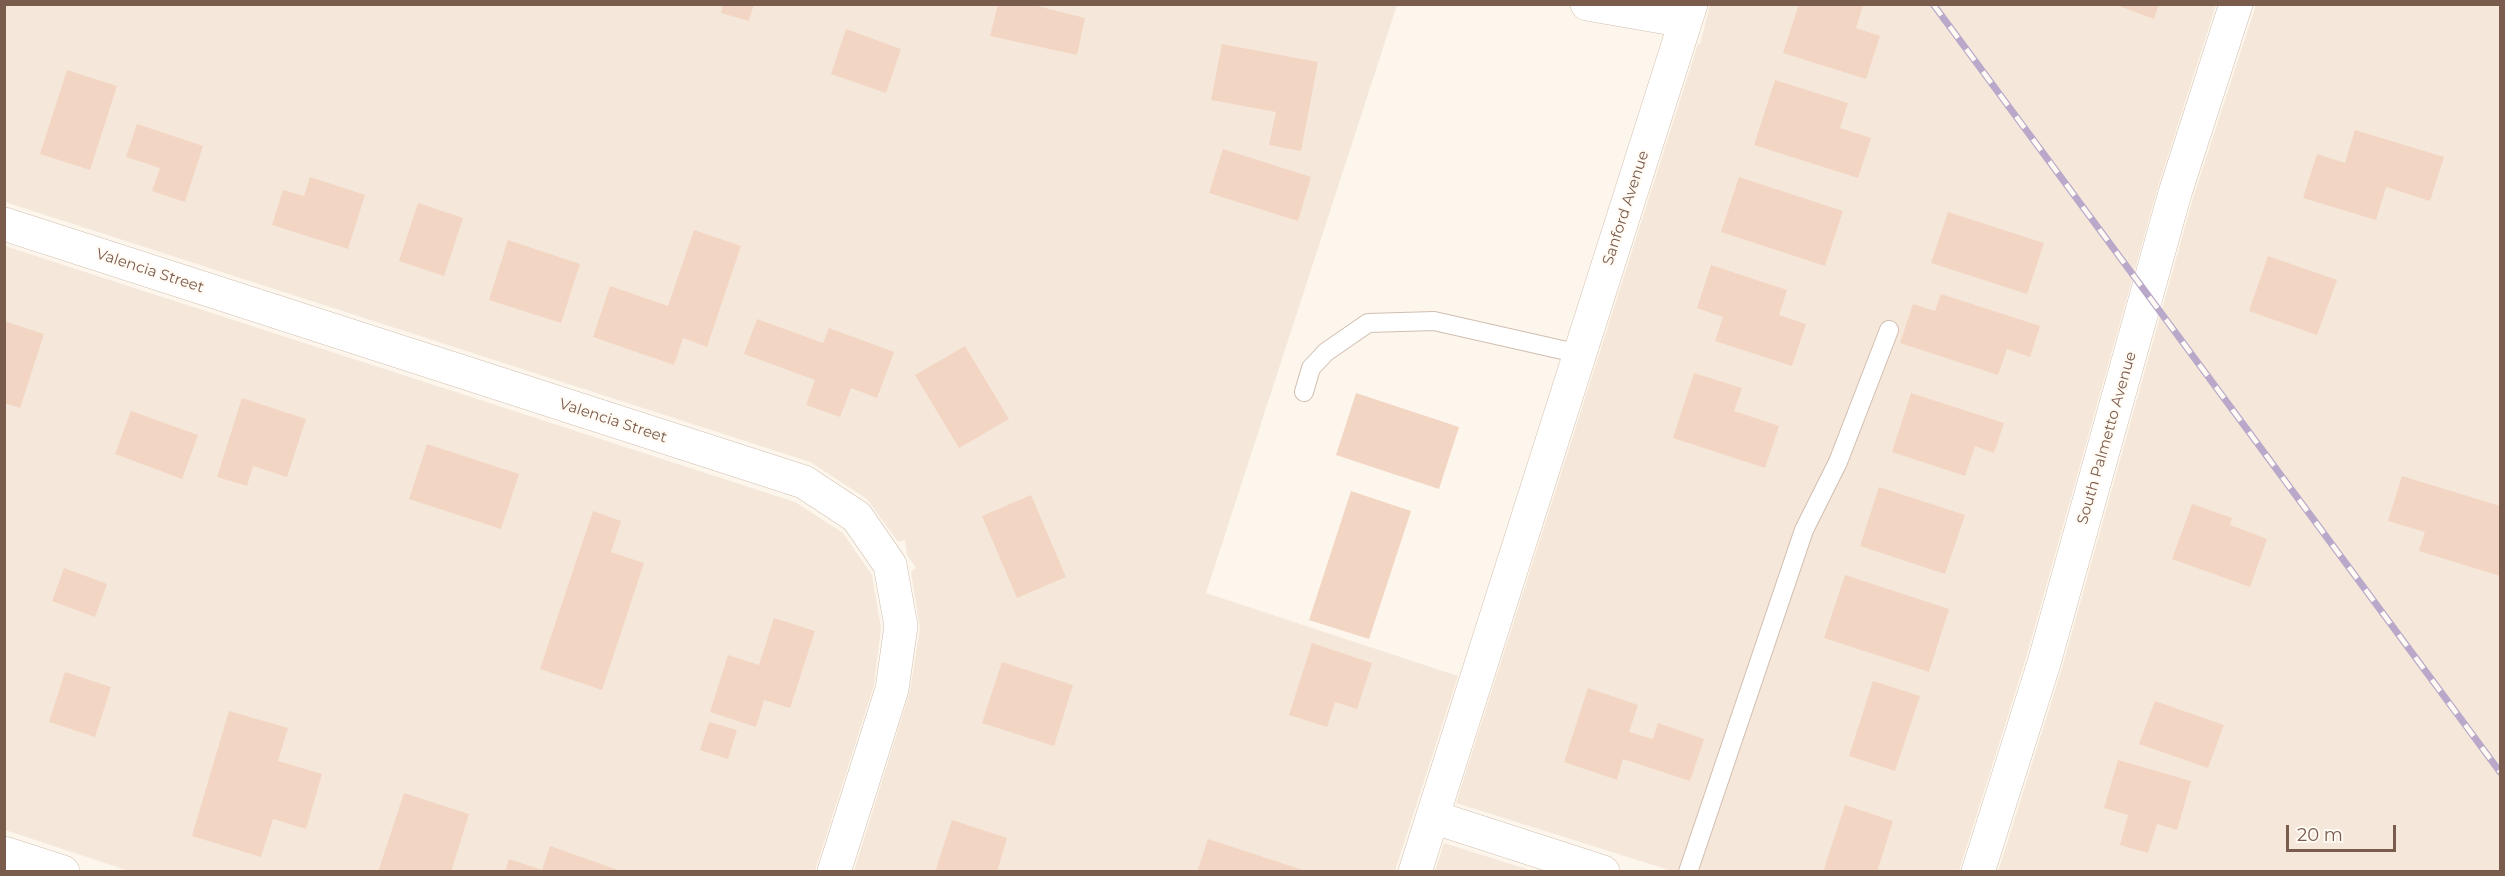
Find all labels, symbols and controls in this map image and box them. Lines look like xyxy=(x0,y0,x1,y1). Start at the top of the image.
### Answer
street label: Sanford Avenue xyxy=(1599,149,1653,267)
street label: Valencia Street xyxy=(94,245,206,297)
street label: South Palmetto Avenue xyxy=(2074,350,2140,526)
street label: Valencia Street xyxy=(557,395,669,447)
scale bar xyxy=(2289,813,2398,851)
text: 20 m xyxy=(2297,824,2343,846)

